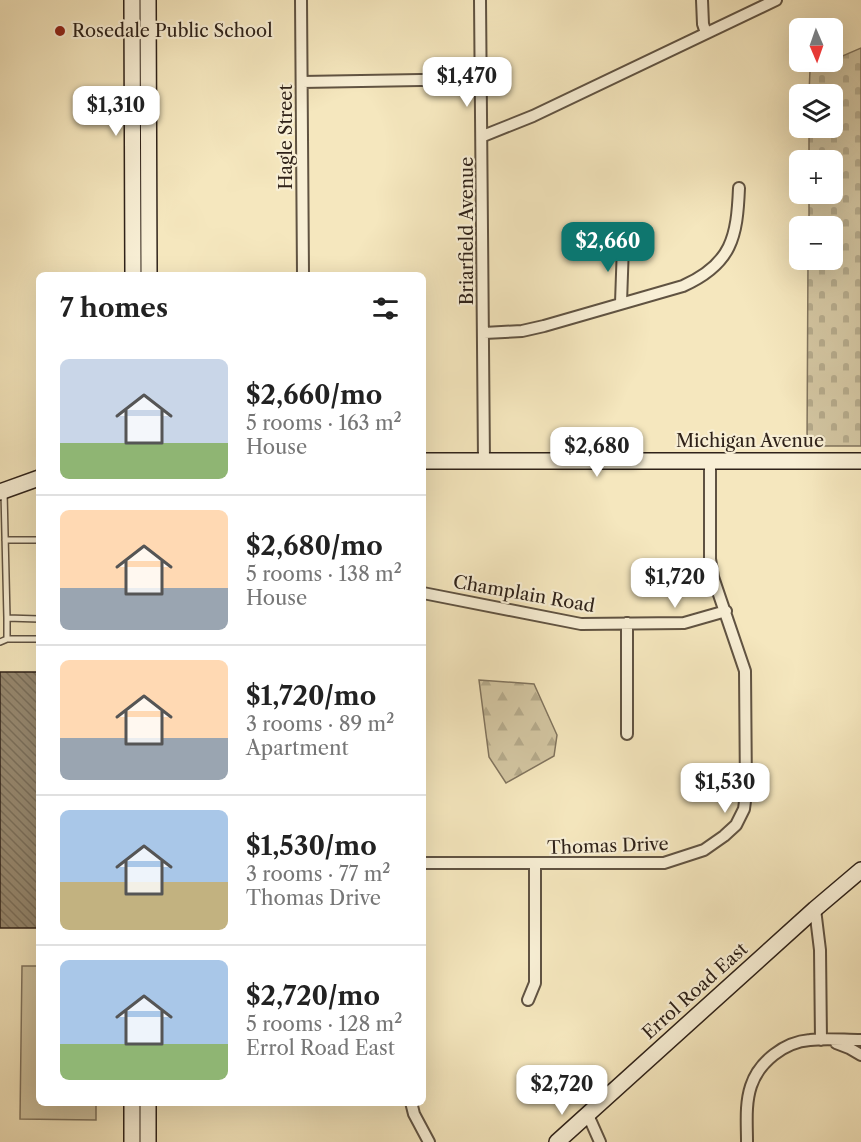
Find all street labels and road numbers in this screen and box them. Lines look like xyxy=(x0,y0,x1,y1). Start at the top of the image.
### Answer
street label: Hagle Street xyxy=(275,84,297,190)
street label: Briarfield Avenue xyxy=(456,157,478,305)
street label: Michigan Avenue xyxy=(676,430,824,452)
street label: Champlain Road xyxy=(451,571,597,617)
street label: Thomas Drive xyxy=(547,833,669,859)
street label: Errol Road East xyxy=(638,938,753,1044)

